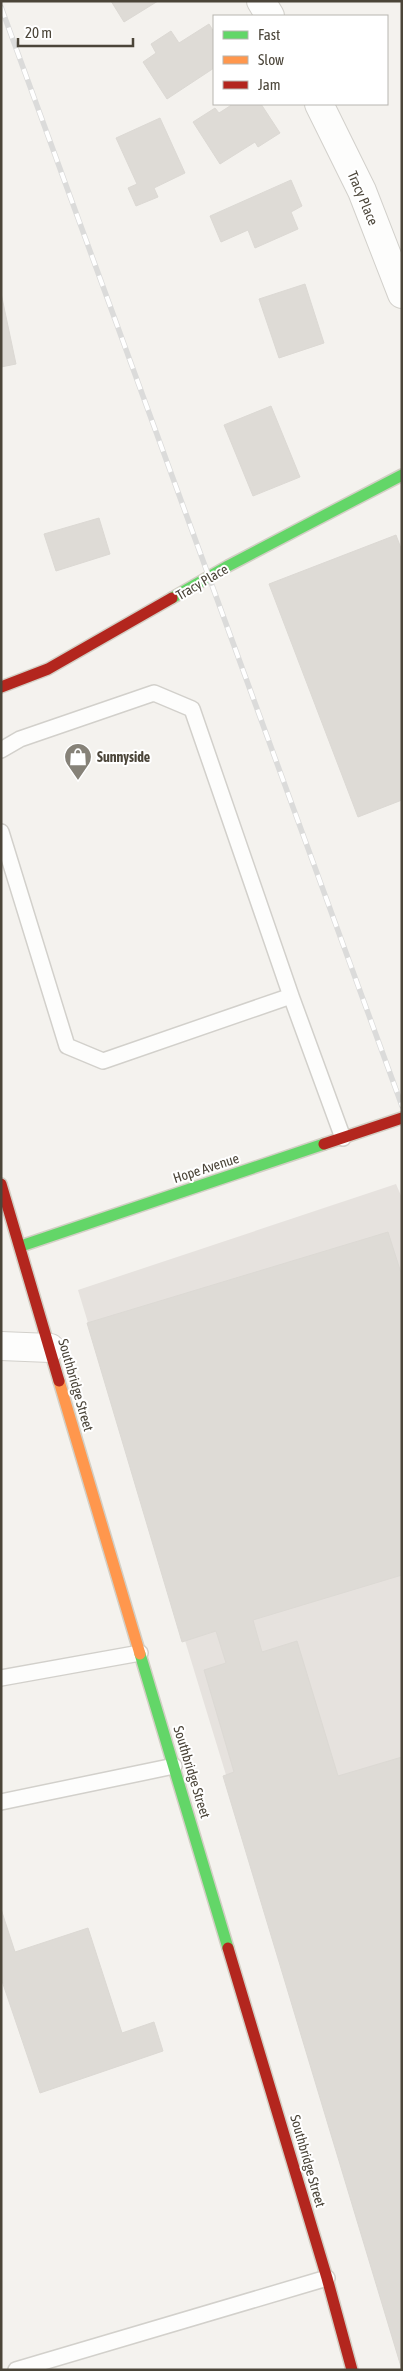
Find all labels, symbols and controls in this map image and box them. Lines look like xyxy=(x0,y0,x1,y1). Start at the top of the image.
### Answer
scale bar xyxy=(18,15,132,47)
legend xyxy=(213,15,388,105)
text: 20 m xyxy=(25,24,52,41)
text: Fast xyxy=(258,26,280,43)
text: Slow xyxy=(258,51,284,68)
text: Jam xyxy=(258,76,281,93)
street label: Tracy Place xyxy=(344,169,382,227)
street label: Tracy Place xyxy=(173,561,231,603)
shop icon: Sunnyside xyxy=(63,742,93,781)
place label: Sunnyside xyxy=(97,749,150,765)
street label: Hope Avenue xyxy=(171,1150,241,1186)
street label: Southbridge Street xyxy=(55,1337,97,1433)
street label: Southbridge Street xyxy=(170,1724,214,1820)
street label: Southbridge Street xyxy=(287,2113,329,2209)

